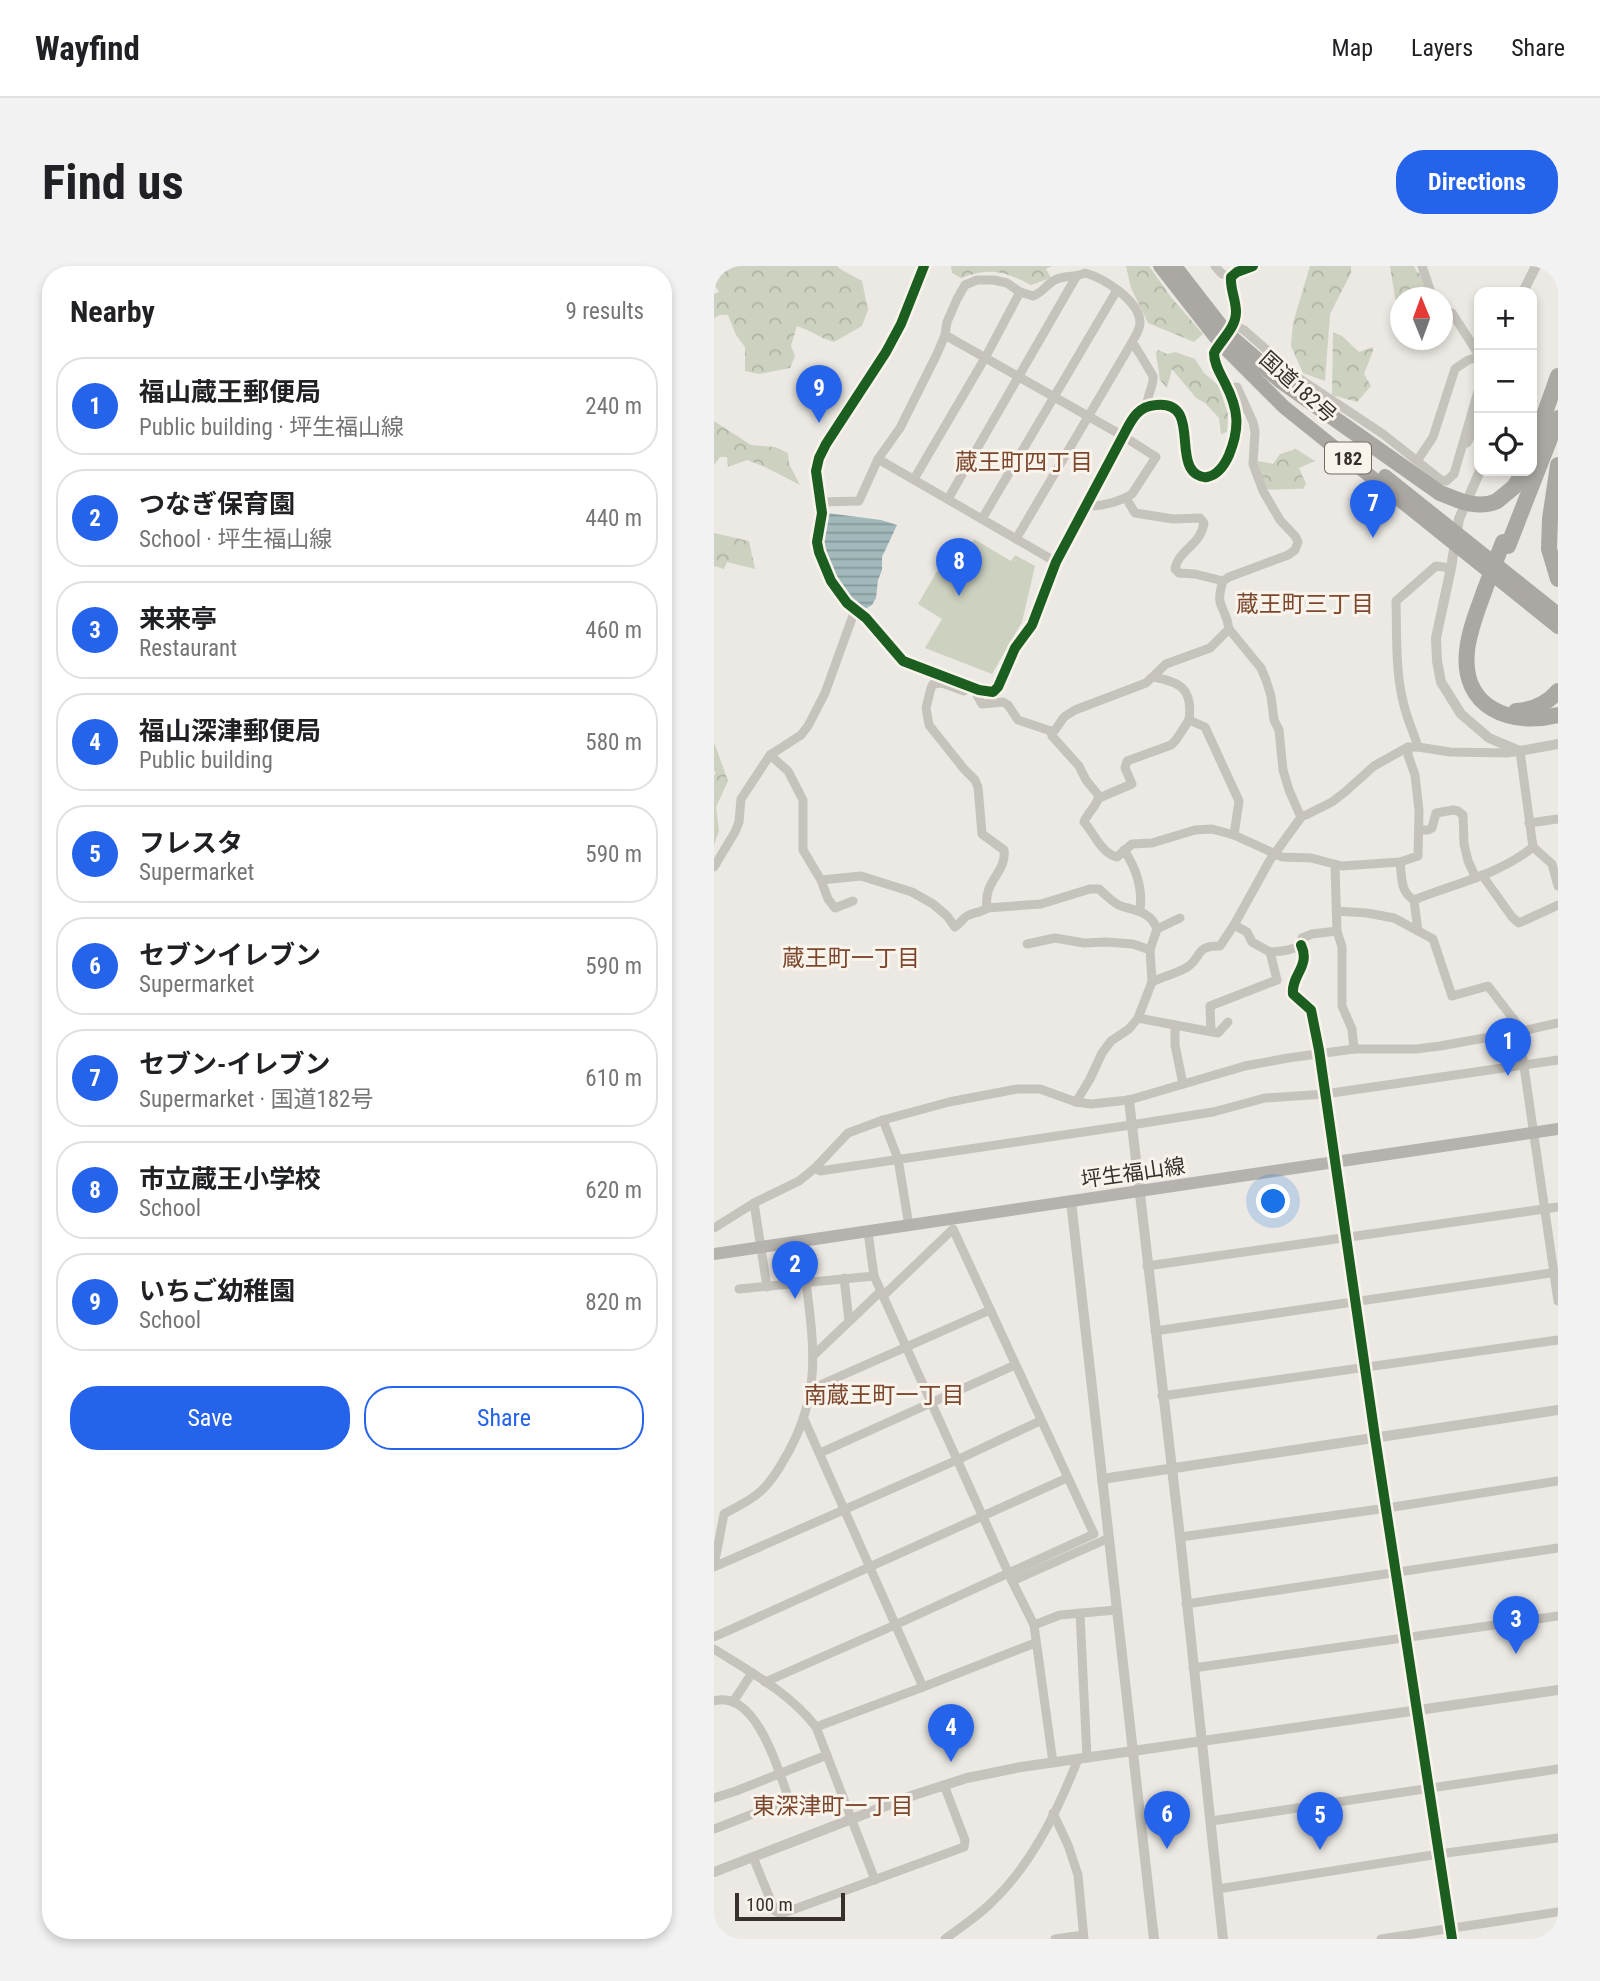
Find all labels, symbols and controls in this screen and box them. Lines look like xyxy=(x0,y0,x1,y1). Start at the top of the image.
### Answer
text: Wayfind xyxy=(35,29,140,68)
text: Map xyxy=(1332,34,1373,62)
text: Layers xyxy=(1411,34,1473,62)
text: Share xyxy=(1511,34,1565,62)
button: Directions xyxy=(1396,150,1558,214)
text: Find us xyxy=(42,154,184,211)
north arrow xyxy=(1390,287,1453,350)
map controls xyxy=(1474,287,1537,476)
button: + xyxy=(1474,287,1537,350)
text: Nearby xyxy=(70,294,155,329)
text: 9 results xyxy=(566,298,644,325)
street label: 国道182号 xyxy=(1255,347,1341,427)
button: − xyxy=(1474,350,1537,413)
pin: 9 xyxy=(796,365,842,423)
text: 福山蔵王郵便局 xyxy=(139,377,321,407)
text: 1 xyxy=(89,393,101,420)
text: 240 m xyxy=(585,393,642,420)
button: locate xyxy=(1474,413,1537,476)
text: Public building · 坪生福山線 xyxy=(139,414,404,441)
road number: 182 xyxy=(1325,442,1371,474)
district label: 蔵王町四丁目 xyxy=(955,449,1093,476)
pin: 7 xyxy=(1350,480,1396,538)
text: つなぎ保育園 xyxy=(139,489,295,519)
text: 2 xyxy=(89,505,101,532)
text: 440 m xyxy=(585,505,642,532)
text: School · 坪生福山線 xyxy=(139,526,332,553)
pin: 8 xyxy=(936,538,982,596)
district label: 蔵王町三丁目 xyxy=(1236,591,1374,618)
text: 来来亭 xyxy=(139,604,217,634)
text: 3 xyxy=(89,617,101,644)
text: 460 m xyxy=(585,617,642,644)
text: Restaurant xyxy=(139,635,237,662)
text: 福山深津郵便局 xyxy=(139,716,321,746)
text: 4 xyxy=(89,729,101,756)
text: 580 m xyxy=(585,729,642,756)
text: Public building xyxy=(139,747,273,774)
text: フレスタ xyxy=(139,828,243,858)
text: 5 xyxy=(89,841,101,868)
text: 590 m xyxy=(585,841,642,868)
text: Supermarket xyxy=(139,859,254,886)
text: セブンイレブン xyxy=(139,940,321,970)
district label: 蔵王町一丁目 xyxy=(782,945,920,972)
text: 6 xyxy=(89,953,101,980)
text: 590 m xyxy=(585,953,642,980)
text: Supermarket xyxy=(139,971,254,998)
pin: 1 xyxy=(1485,1018,1531,1076)
text: セブン-イレブン xyxy=(139,1049,330,1079)
text: 7 xyxy=(89,1065,101,1092)
text: 610 m xyxy=(585,1065,642,1092)
text: Supermarket · 国道182号 xyxy=(139,1086,373,1113)
street label: 坪生福山線 xyxy=(1079,1154,1187,1192)
text: 市立蔵王小学校 xyxy=(139,1164,321,1194)
text: 8 xyxy=(89,1177,101,1204)
text: 620 m xyxy=(585,1177,642,1204)
your location xyxy=(1256,1184,1290,1218)
text: School xyxy=(139,1195,201,1222)
pin: 2 xyxy=(772,1241,818,1299)
text: いちご幼稚園 xyxy=(139,1276,295,1306)
text: 9 xyxy=(89,1289,101,1316)
text: 820 m xyxy=(585,1289,642,1316)
text: School xyxy=(139,1307,201,1334)
district label: 南蔵王町一丁目 xyxy=(804,1382,965,1409)
button: Save xyxy=(70,1386,350,1450)
button: Share xyxy=(364,1386,644,1450)
pin: 3 xyxy=(1493,1596,1539,1654)
pin: 4 xyxy=(928,1704,974,1762)
pin: 6 xyxy=(1144,1791,1190,1849)
pin: 5 xyxy=(1297,1792,1343,1850)
district label: 東深津町一丁目 xyxy=(753,1793,914,1820)
scale bar xyxy=(735,1890,845,1922)
text: 100 m xyxy=(746,1893,793,1916)

